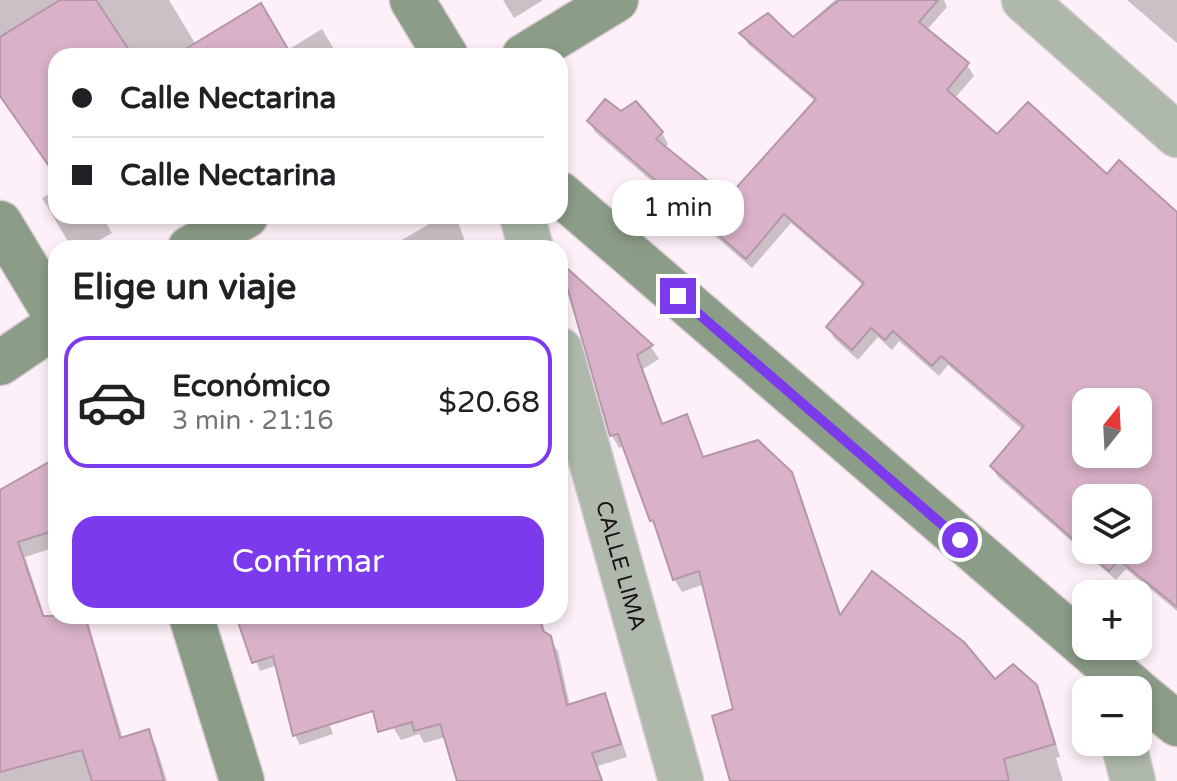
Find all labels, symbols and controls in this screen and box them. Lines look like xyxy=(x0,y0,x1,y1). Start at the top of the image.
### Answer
text: Calle Nectarina xyxy=(120,80,336,117)
text: Calle Nectarina xyxy=(120,157,336,194)
callout: 1 min xyxy=(612,180,744,236)
text: 1 min xyxy=(643,192,713,223)
text: Elige un viaje xyxy=(72,266,296,309)
route end xyxy=(660,278,696,314)
icon: car xyxy=(76,366,148,438)
text: Económico xyxy=(172,368,330,405)
text: $20.68 xyxy=(438,384,540,421)
north arrow xyxy=(1072,388,1152,468)
map controls xyxy=(1072,388,1152,756)
text: 3 min · 21:16 xyxy=(172,405,334,436)
button: layers xyxy=(1072,484,1152,564)
street label: CALLE LIMA xyxy=(590,498,651,633)
button: Confirmar xyxy=(72,516,544,608)
route start xyxy=(942,522,978,558)
button: + xyxy=(1072,580,1152,660)
button: − xyxy=(1072,676,1152,756)

